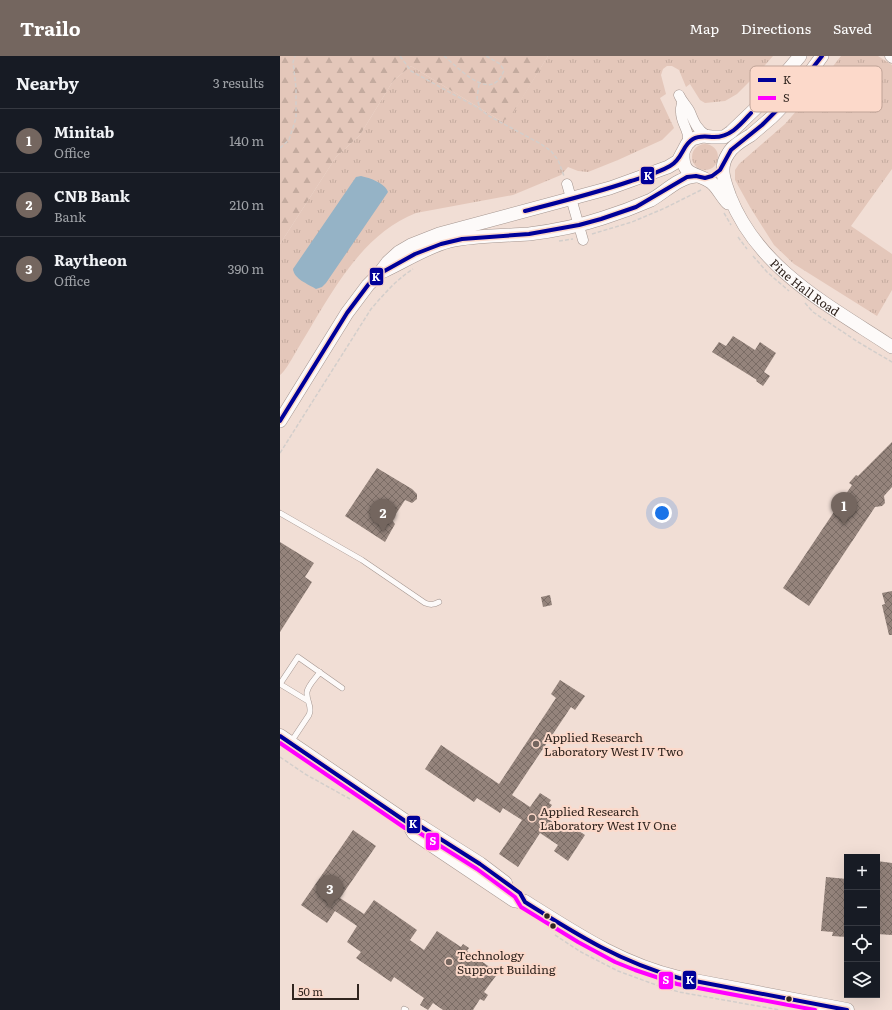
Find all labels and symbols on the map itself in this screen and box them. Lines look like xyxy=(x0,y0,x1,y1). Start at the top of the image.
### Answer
legend xyxy=(750,66,882,112)
text: K xyxy=(783,71,792,87)
text: S xyxy=(783,89,790,105)
line badge: K xyxy=(640,166,655,185)
text: K xyxy=(644,167,653,183)
street label: Pine Hall Road xyxy=(766,254,844,320)
line badge: K xyxy=(369,267,384,286)
text: K xyxy=(372,268,381,284)
pin: 1 xyxy=(831,492,857,525)
pin: 2 xyxy=(370,499,396,532)
your location xyxy=(652,503,672,523)
place label: Applied Research Laboratory West IV Two xyxy=(544,728,683,760)
marker: Applied Research Laboratory West IV Two xyxy=(531,739,541,749)
place label: Applied Research Laboratory West IV One xyxy=(540,802,676,834)
marker: Applied Research Laboratory West IV One xyxy=(527,813,537,823)
line badge: K xyxy=(406,815,421,834)
text: K xyxy=(409,815,418,831)
line badge: S xyxy=(425,832,440,851)
text: S xyxy=(430,832,437,848)
pin: 3 xyxy=(317,875,343,908)
unlabelled marker xyxy=(542,911,552,921)
unlabelled marker xyxy=(548,921,558,931)
place label: Technology Support Building xyxy=(457,946,556,978)
marker: Technology Support Building xyxy=(444,957,454,967)
line badge: K xyxy=(682,970,697,990)
line badge: S xyxy=(658,971,674,990)
text: S xyxy=(663,971,670,987)
text: K xyxy=(686,971,695,987)
scale bar xyxy=(292,982,359,1001)
unlabelled marker xyxy=(784,994,794,1004)

